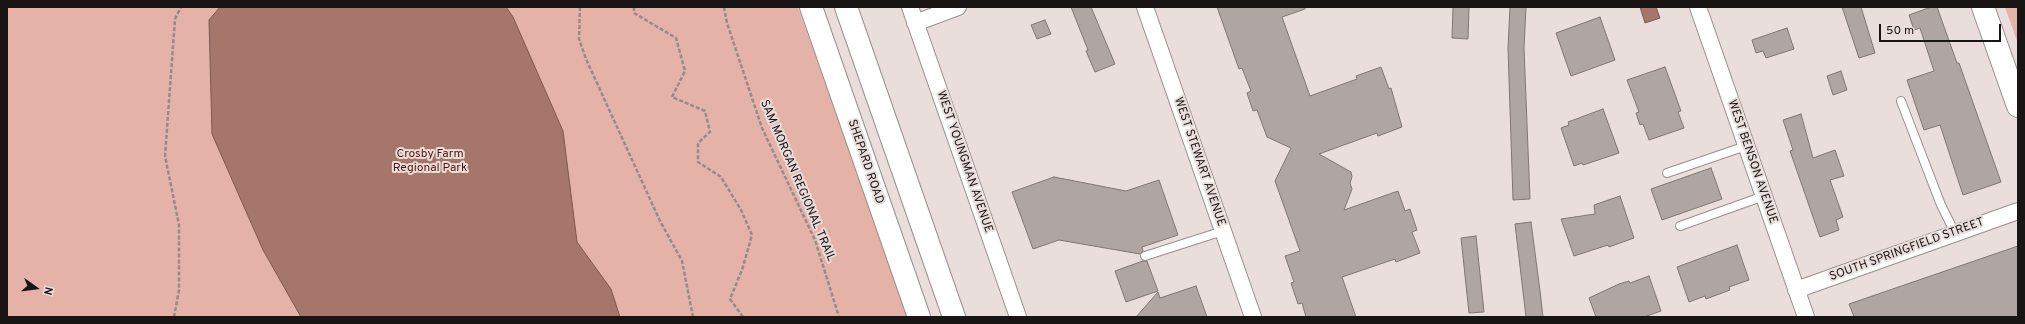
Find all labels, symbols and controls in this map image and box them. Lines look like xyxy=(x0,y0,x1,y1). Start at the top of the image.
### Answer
scale bar xyxy=(1881,16,2003,42)
text: 50 m xyxy=(1886,23,1914,39)
street label: WEST YOUNGMAN AVENUE xyxy=(933,89,995,235)
street label: WEST STEWART AVENUE xyxy=(1170,96,1228,228)
street label: SAM MORGAN REGIONAL TRAIL xyxy=(756,98,838,264)
street label: WEST BENSON AVENUE xyxy=(1724,98,1780,226)
street label: SHEPARD ROAD xyxy=(844,118,886,206)
park label: Crosby Farm Regional Park xyxy=(393,148,467,176)
street label: SOUTH SPRINGFIELD STREET xyxy=(1828,215,1986,285)
north arrow xyxy=(16,268,56,308)
text: N xyxy=(40,285,55,296)

